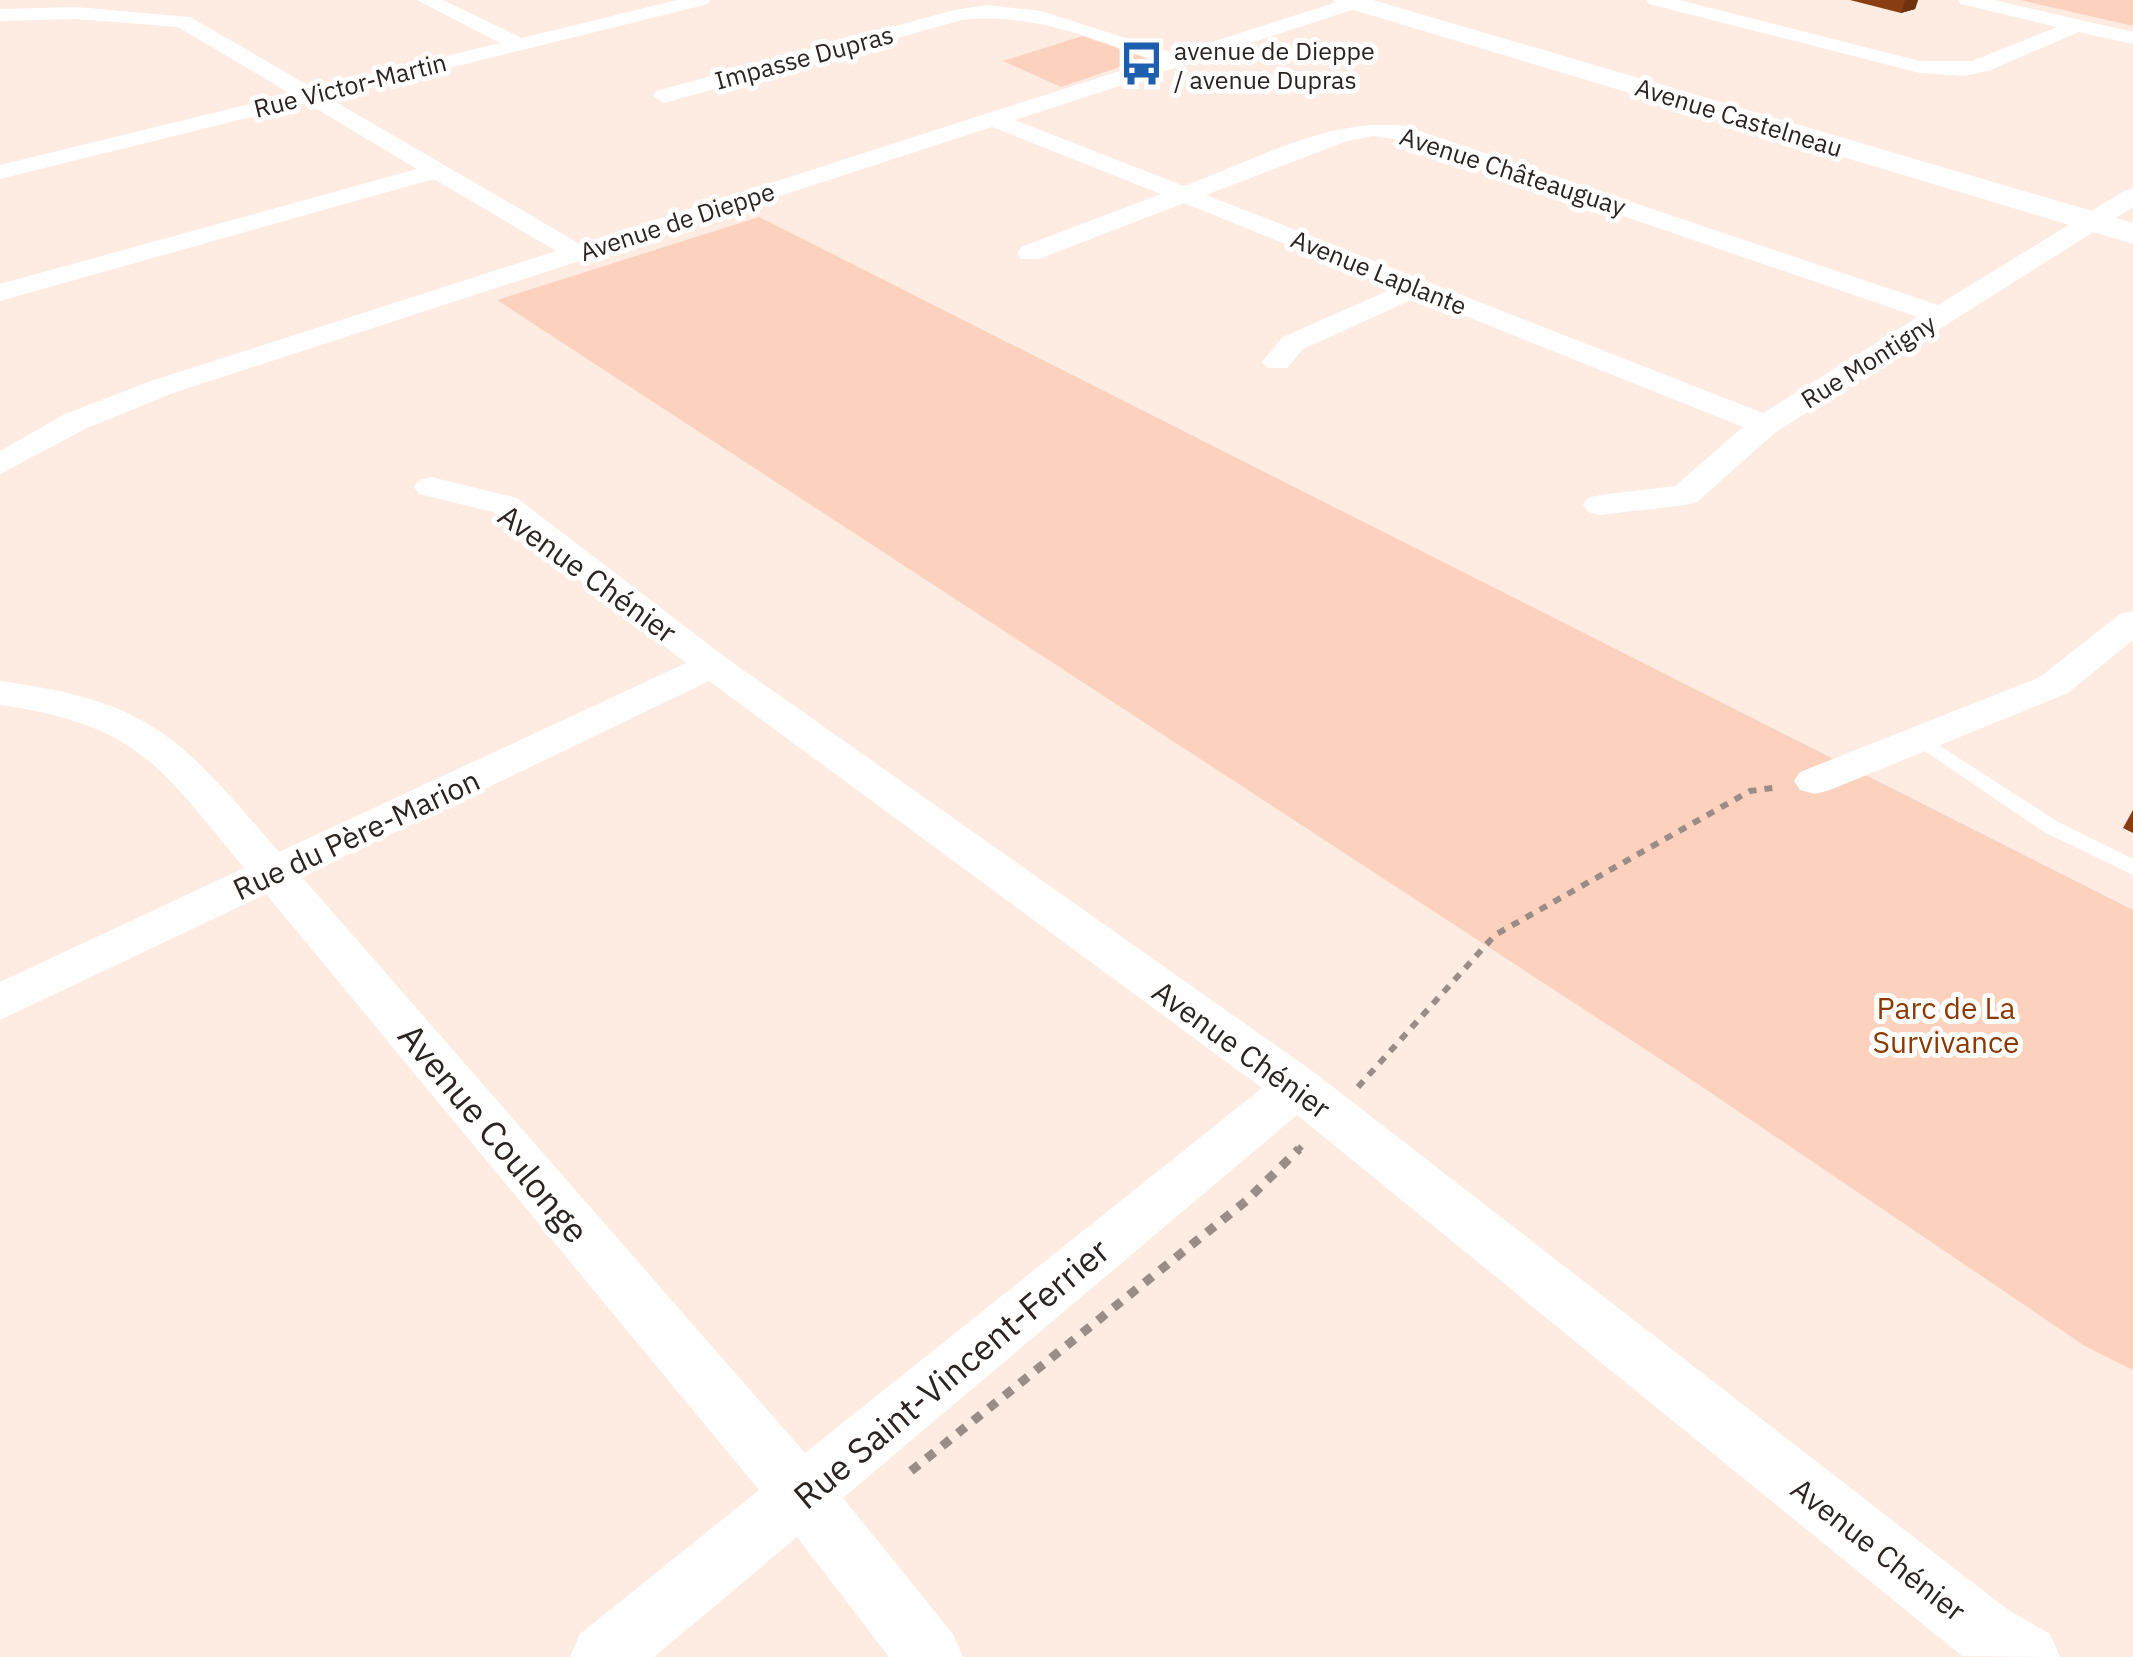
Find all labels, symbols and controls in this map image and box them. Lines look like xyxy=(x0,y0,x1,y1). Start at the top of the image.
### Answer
street label: Impasse Dupras xyxy=(711,17,897,97)
place label: avenue de Dieppe / avenue Dupras xyxy=(1174,34,1375,96)
bus stop icon: avenue de Dieppe / avenue Dupras xyxy=(1117,40,1165,88)
street label: Rue Victor-Martin xyxy=(250,45,450,125)
street label: Avenue Castelneau xyxy=(1631,70,1847,164)
street label: Avenue Châteauguay xyxy=(1396,119,1631,223)
street label: Avenue de Dieppe xyxy=(575,174,779,268)
street label: Avenue Laplante xyxy=(1286,222,1472,322)
street label: Rue Montigny xyxy=(1794,306,1942,416)
street label: Avenue Chénier xyxy=(491,495,685,651)
street label: Rue du Père-Marion xyxy=(226,760,486,908)
street label: Avenue Chénier xyxy=(1145,971,1339,1127)
park label: Parc de La Survivance xyxy=(1873,988,2019,1061)
street label: Avenue Coulonge xyxy=(389,1014,599,1252)
street label: Rue Saint-Vincent-Ferrier xyxy=(784,1227,1119,1519)
street label: Avenue Chénier xyxy=(1784,1469,1974,1629)

